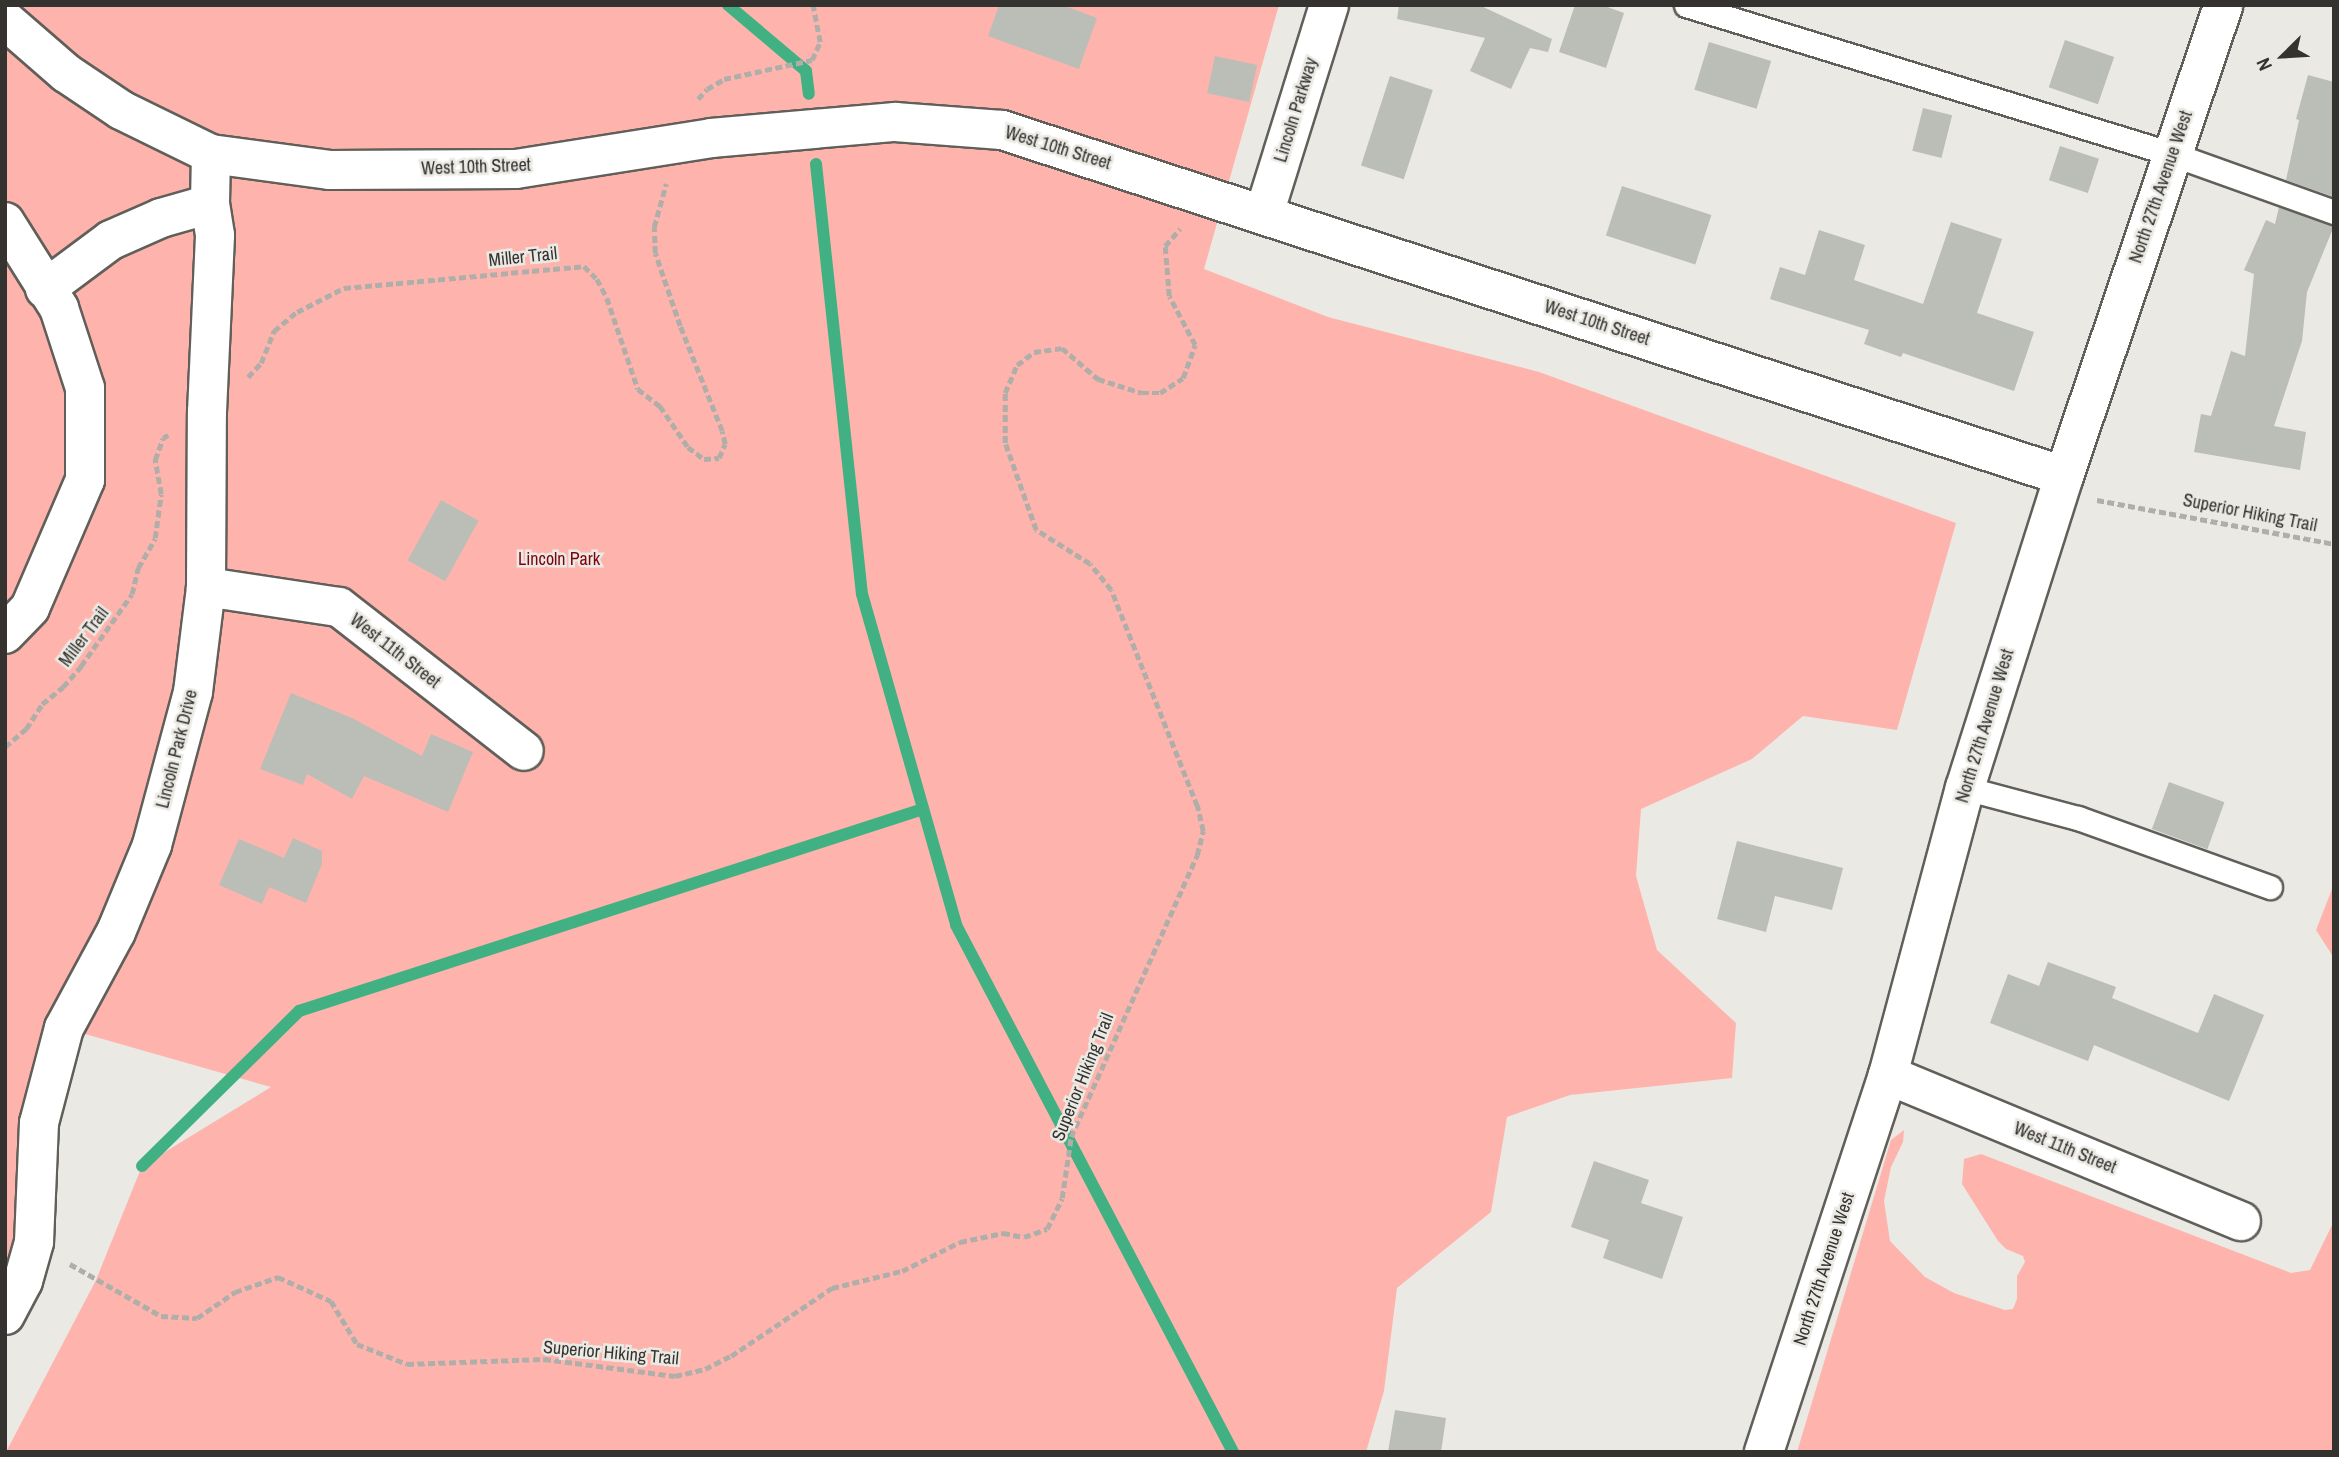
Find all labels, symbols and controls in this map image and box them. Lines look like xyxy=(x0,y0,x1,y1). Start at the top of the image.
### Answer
north arrow xyxy=(2248,21,2318,91)
text: N xyxy=(2250,54,2278,75)
street label: Lincoln Parkway xyxy=(1270,55,1322,165)
street label: North 27th Avenue West xyxy=(2125,108,2197,266)
street label: West 10th Street xyxy=(1002,122,1114,174)
street label: West 10th Street xyxy=(421,154,531,180)
street label: Miller Trail xyxy=(487,243,559,271)
street label: West 10th Street xyxy=(1542,296,1652,350)
street label: Superior Hiking Trail xyxy=(2181,489,2319,537)
park label: Lincoln Park xyxy=(518,548,600,570)
street label: Miller Trail xyxy=(55,603,113,671)
street label: West 11th Street xyxy=(346,609,444,693)
street label: North 27th Avenue West xyxy=(1951,646,2019,806)
street label: Lincoln Park Drive xyxy=(152,687,202,811)
street label: Superior Hiking Trail xyxy=(1047,1010,1119,1144)
street label: West 11th Street xyxy=(2011,1118,2119,1178)
street label: North 27th Avenue West xyxy=(1789,1189,1859,1349)
street label: Superior Hiking Trail xyxy=(542,1336,680,1370)

